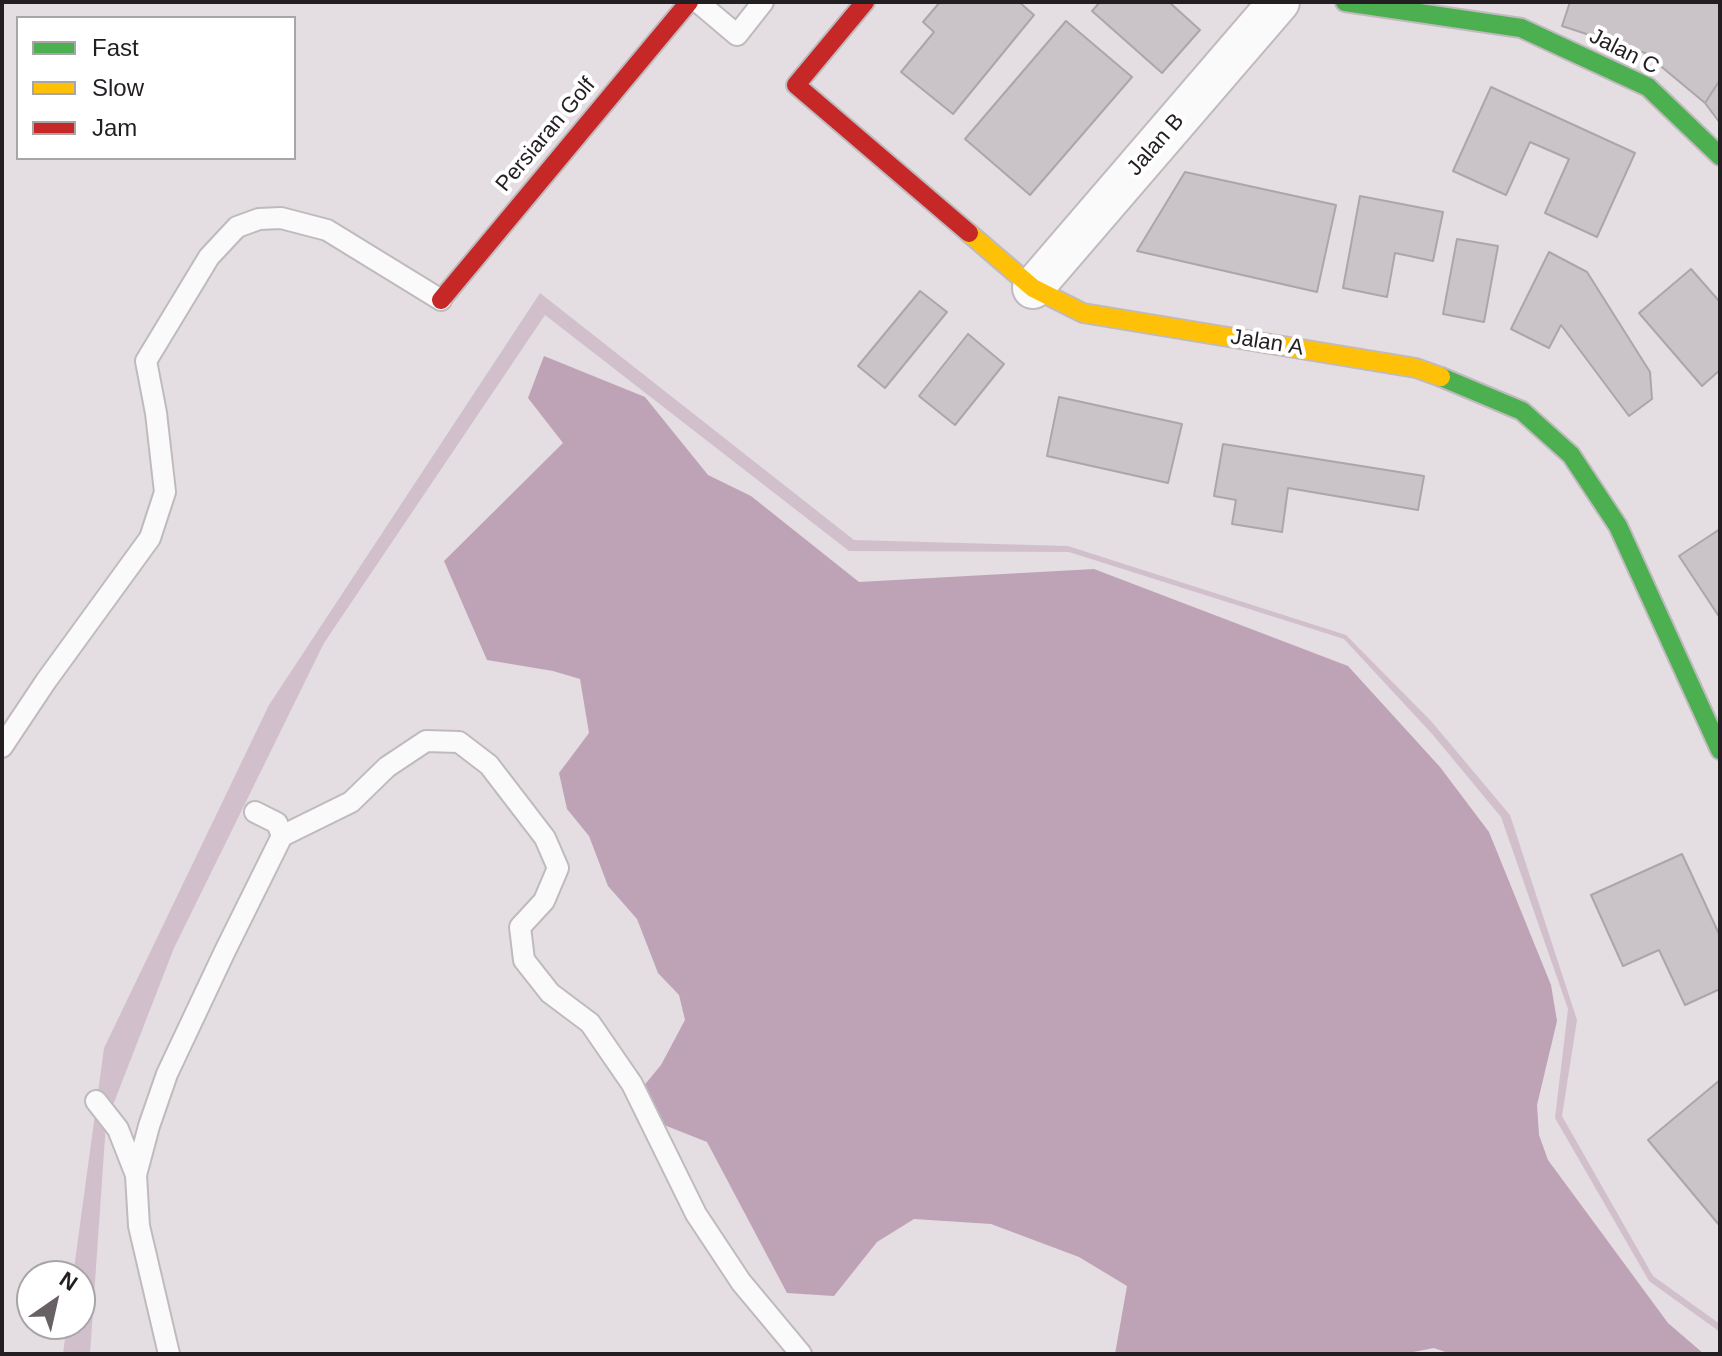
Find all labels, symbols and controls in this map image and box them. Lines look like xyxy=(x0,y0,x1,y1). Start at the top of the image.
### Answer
legend xyxy=(16,16,296,160)
street label: Jalan C xyxy=(1585,23,1663,81)
text: Fast xyxy=(92,34,139,61)
street label: Persiaran Golf xyxy=(491,73,601,197)
text: Slow xyxy=(92,74,144,101)
street label: Jalan B xyxy=(1122,109,1190,181)
text: Jam xyxy=(92,114,137,141)
street label: Jalan A xyxy=(1229,324,1305,362)
north arrow xyxy=(16,1260,96,1340)
text: N xyxy=(55,1267,82,1296)

